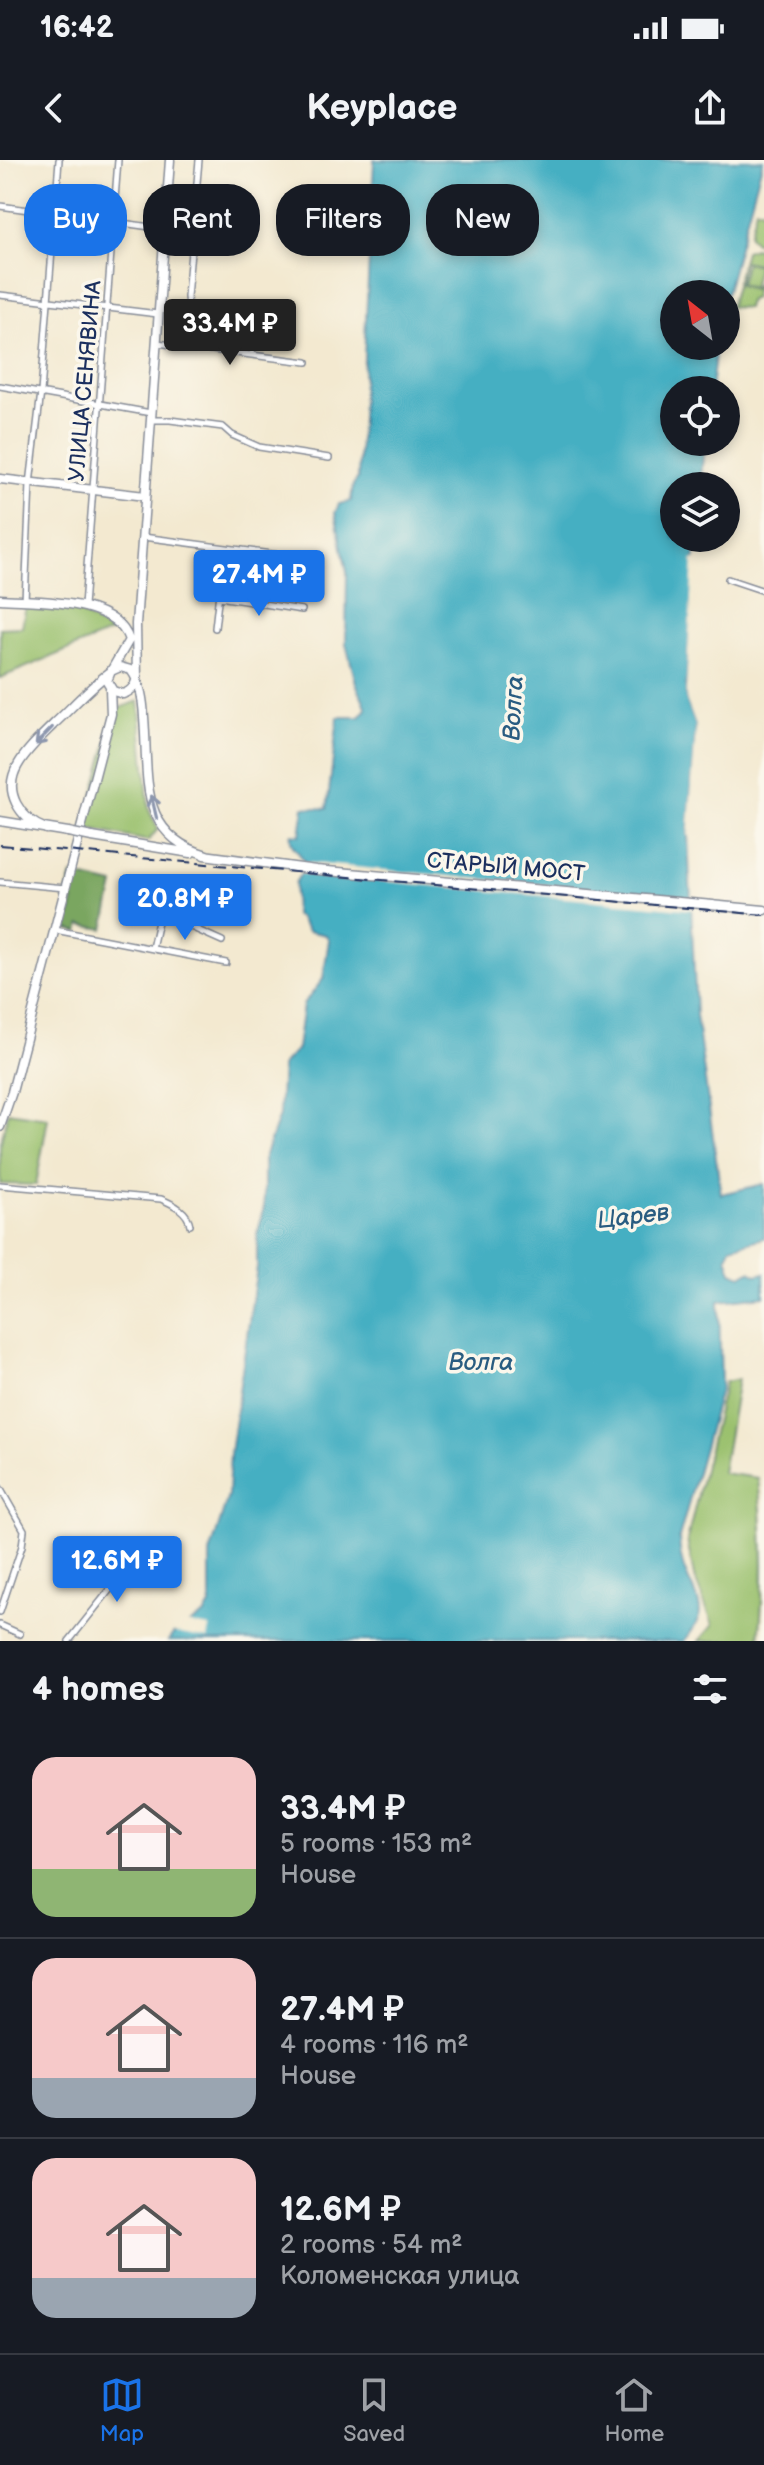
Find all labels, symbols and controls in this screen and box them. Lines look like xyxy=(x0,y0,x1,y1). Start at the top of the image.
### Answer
text: 16:42 xyxy=(40,10,114,46)
icon: back xyxy=(32,86,76,130)
icon: share xyxy=(688,86,732,130)
text: Keyplace xyxy=(307,87,457,130)
chip: Buy xyxy=(24,184,127,256)
chip: Rent xyxy=(143,184,260,256)
chip: Filters xyxy=(276,184,410,256)
chip: New xyxy=(426,184,539,256)
street label: УЛИЦА СЕНЯВИНА xyxy=(63,279,108,483)
north arrow xyxy=(660,280,740,360)
map controls xyxy=(660,280,740,552)
pin: 33.4M ₽ xyxy=(156,299,304,367)
text: 33.4M ₽ xyxy=(182,309,278,340)
button: locate xyxy=(660,376,740,456)
button: layers xyxy=(660,472,740,552)
pin: 27.4M ₽ xyxy=(185,550,333,618)
text: 27.4M ₽ xyxy=(212,560,306,591)
water label: Волга xyxy=(497,675,530,741)
one-way arrow xyxy=(35,725,53,745)
one-way arrow xyxy=(146,794,161,820)
street label: СТАРЫЙ МОСТ xyxy=(426,847,586,888)
pin: 20.8M ₽ xyxy=(111,874,259,942)
text: 20.8M ₽ xyxy=(136,884,234,915)
water label: Царев xyxy=(596,1198,671,1235)
water label: Волга xyxy=(448,1348,514,1377)
pin: 12.6M ₽ xyxy=(43,1536,191,1604)
text: 12.6M ₽ xyxy=(71,1546,163,1577)
icon: filters xyxy=(688,1667,732,1711)
text: 4 homes xyxy=(32,1669,164,1710)
text: 33.4M ₽ xyxy=(280,1788,406,1829)
icon: home xyxy=(96,1789,192,1885)
text: 5 rooms · 153 m² xyxy=(280,1829,472,1860)
text: House xyxy=(280,1860,356,1891)
text: 27.4M ₽ xyxy=(280,1989,404,2030)
icon: home xyxy=(96,1990,192,2086)
text: 4 rooms · 116 m² xyxy=(280,2030,468,2061)
text: House xyxy=(280,2061,356,2092)
text: 12.6M ₽ xyxy=(280,2189,401,2230)
icon: home xyxy=(96,2190,192,2286)
text: 2 rooms · 54 m² xyxy=(280,2230,463,2261)
text: Коломенская улица xyxy=(280,2261,520,2292)
tab: Map xyxy=(100,2373,144,2448)
tab: Saved xyxy=(343,2373,405,2448)
tab: Home xyxy=(604,2373,664,2448)

